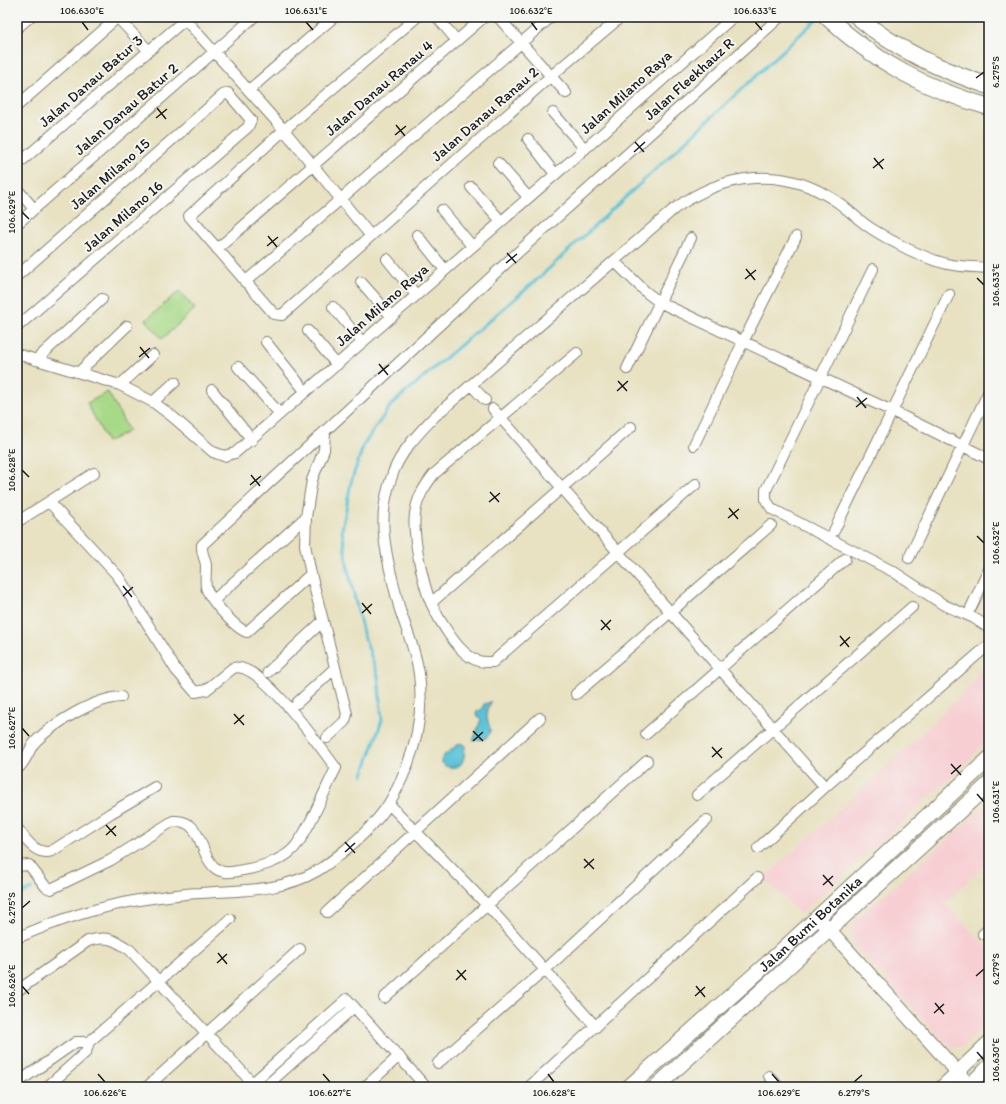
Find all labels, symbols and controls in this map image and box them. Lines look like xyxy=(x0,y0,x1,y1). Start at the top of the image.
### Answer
text: 106.630°E xyxy=(60,4,104,17)
text: 106.631°E xyxy=(285,4,328,17)
text: 106.632°E xyxy=(509,4,553,17)
text: 106.633°E xyxy=(733,4,777,17)
street label: Jalan Danau Batur 3 xyxy=(35,31,147,131)
street label: Jalan Fleekhauz R xyxy=(640,34,738,124)
street label: Jalan Danau Ranau 4 xyxy=(321,36,437,140)
street label: Jalan Milano Raya xyxy=(577,46,676,138)
text: 6.275°S xyxy=(989,56,1002,88)
street label: Jalan Danau Batur 2 xyxy=(70,59,182,159)
street label: Jalan Danau Ranau 2 xyxy=(428,63,542,165)
street label: Jalan Milano 15 xyxy=(66,134,154,214)
street label: Jalan Milano 16 xyxy=(79,176,167,256)
text: 106.629°E xyxy=(5,190,18,233)
street label: Jalan Milano Raya xyxy=(332,260,432,350)
text: 106.633°E xyxy=(989,263,1002,307)
text: 106.628°E xyxy=(5,448,18,492)
text: 106.632°E xyxy=(989,521,1002,565)
text: 106.627°E xyxy=(5,706,18,749)
text: 106.631°E xyxy=(989,780,1002,823)
street label: Jalan Bumi Botanika xyxy=(755,872,866,976)
text: 6.275°S xyxy=(5,892,18,924)
text: 6.279°S xyxy=(989,953,1002,985)
text: 106.626°E xyxy=(5,964,18,1007)
text: 106.630°E xyxy=(989,1038,1002,1082)
text: 106.626°E xyxy=(84,1086,127,1099)
text: 106.627°E xyxy=(309,1086,352,1099)
text: 106.628°E xyxy=(532,1086,576,1099)
text: 106.629°E xyxy=(758,1086,801,1099)
text: 6.279°S xyxy=(838,1086,870,1099)

